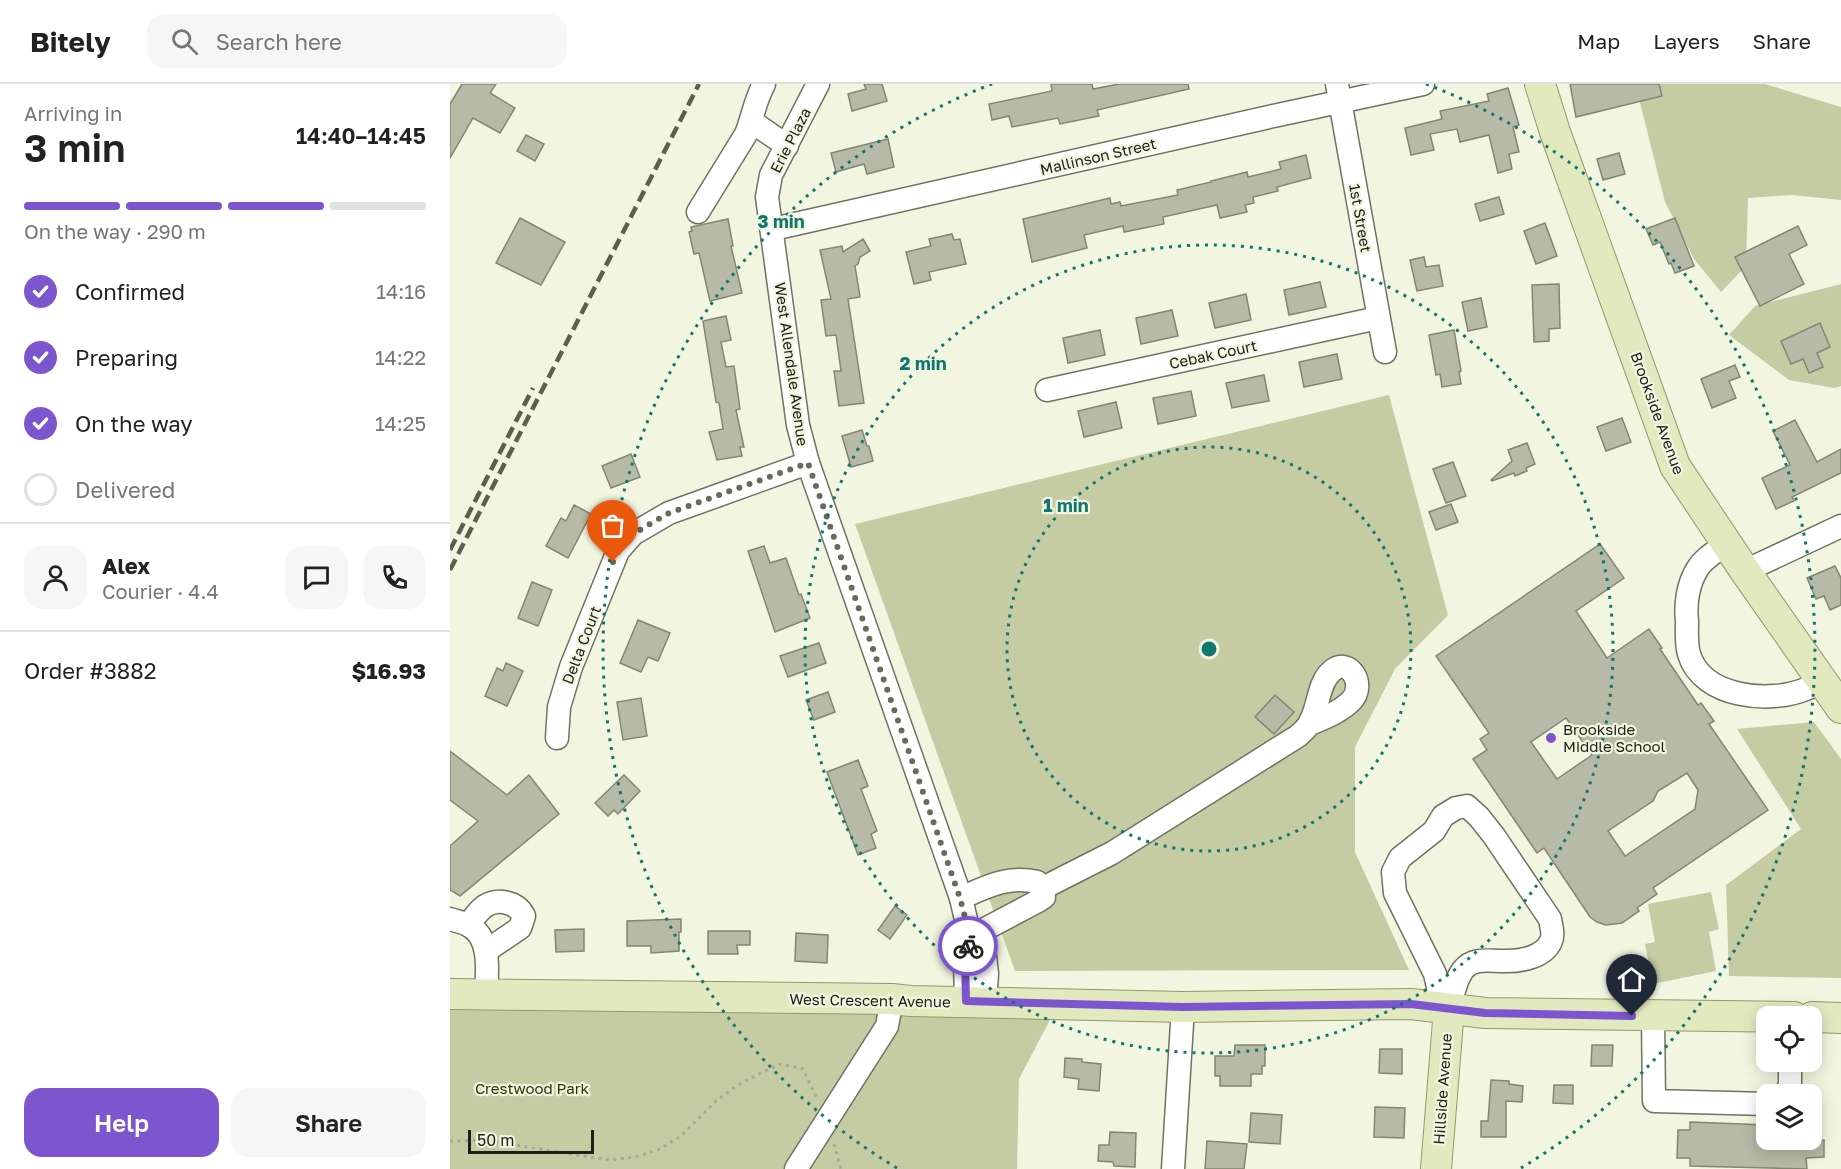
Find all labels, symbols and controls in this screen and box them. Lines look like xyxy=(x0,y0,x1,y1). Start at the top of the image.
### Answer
search box xyxy=(147,14,567,68)
text: Bitely xyxy=(30,25,111,58)
icon: search xyxy=(168,25,201,58)
text: Search here xyxy=(216,28,342,55)
text: Map xyxy=(1577,28,1620,54)
text: Layers xyxy=(1653,28,1720,54)
text: Share xyxy=(1753,28,1811,54)
text: Arriving in xyxy=(24,101,122,125)
street label: Erie Plaza xyxy=(766,104,814,176)
text: 14:40–14:45 xyxy=(296,122,426,149)
text: 3 min xyxy=(24,124,126,171)
street label: Mallinson Street xyxy=(1038,134,1158,178)
street label: 1st Street xyxy=(1346,182,1376,254)
text: 3 min xyxy=(757,210,805,232)
text: On the way · 290 m xyxy=(24,219,206,243)
icon: check xyxy=(24,275,57,308)
text: Confirmed xyxy=(75,278,185,305)
text: 14:16 xyxy=(376,279,426,303)
street label: West Allendale Avenue xyxy=(772,281,812,447)
street label: Cebak Court xyxy=(1167,336,1259,372)
icon: check xyxy=(24,341,57,374)
text: Preparing xyxy=(75,344,178,371)
text: 14:22 xyxy=(375,345,426,369)
street label: Brookside Avenue xyxy=(1628,349,1689,477)
text: 2 min xyxy=(899,352,947,374)
icon: check xyxy=(24,407,57,440)
text: On the way xyxy=(75,410,193,437)
text: 14:25 xyxy=(375,411,426,435)
text: Delivered xyxy=(75,476,175,503)
text: 1 min xyxy=(1043,494,1089,516)
pin xyxy=(587,500,638,562)
icon: bag xyxy=(596,509,629,542)
button: person xyxy=(24,546,87,609)
button: chat xyxy=(285,546,348,609)
button: phone xyxy=(363,546,426,609)
text: Alex xyxy=(102,552,150,579)
text: Courier · 4.4 xyxy=(102,579,219,603)
street label: Delta Court xyxy=(558,603,604,687)
centre of rings xyxy=(1199,639,1219,659)
text: Order #3882 xyxy=(24,657,156,684)
text: $16.93 xyxy=(352,657,426,684)
place label: Brookside Middle School xyxy=(1563,720,1665,755)
marker: Brookside Middle School xyxy=(1544,731,1558,745)
courier xyxy=(938,916,998,976)
icon: bike xyxy=(952,930,985,963)
pin xyxy=(1606,954,1657,1016)
icon: home xyxy=(1615,963,1648,996)
street label: West Crescent Avenue xyxy=(789,990,951,1010)
map controls xyxy=(1756,1006,1822,1150)
button: locate xyxy=(1756,1006,1822,1072)
street label: Hillside Avenue xyxy=(1429,1032,1455,1145)
park label: Crestwood Park xyxy=(475,1079,590,1097)
button: layers xyxy=(1756,1084,1822,1150)
button: Help xyxy=(24,1088,219,1157)
button: Share xyxy=(231,1088,426,1157)
scale bar xyxy=(468,1127,594,1154)
text: 50 m xyxy=(477,1130,514,1150)

